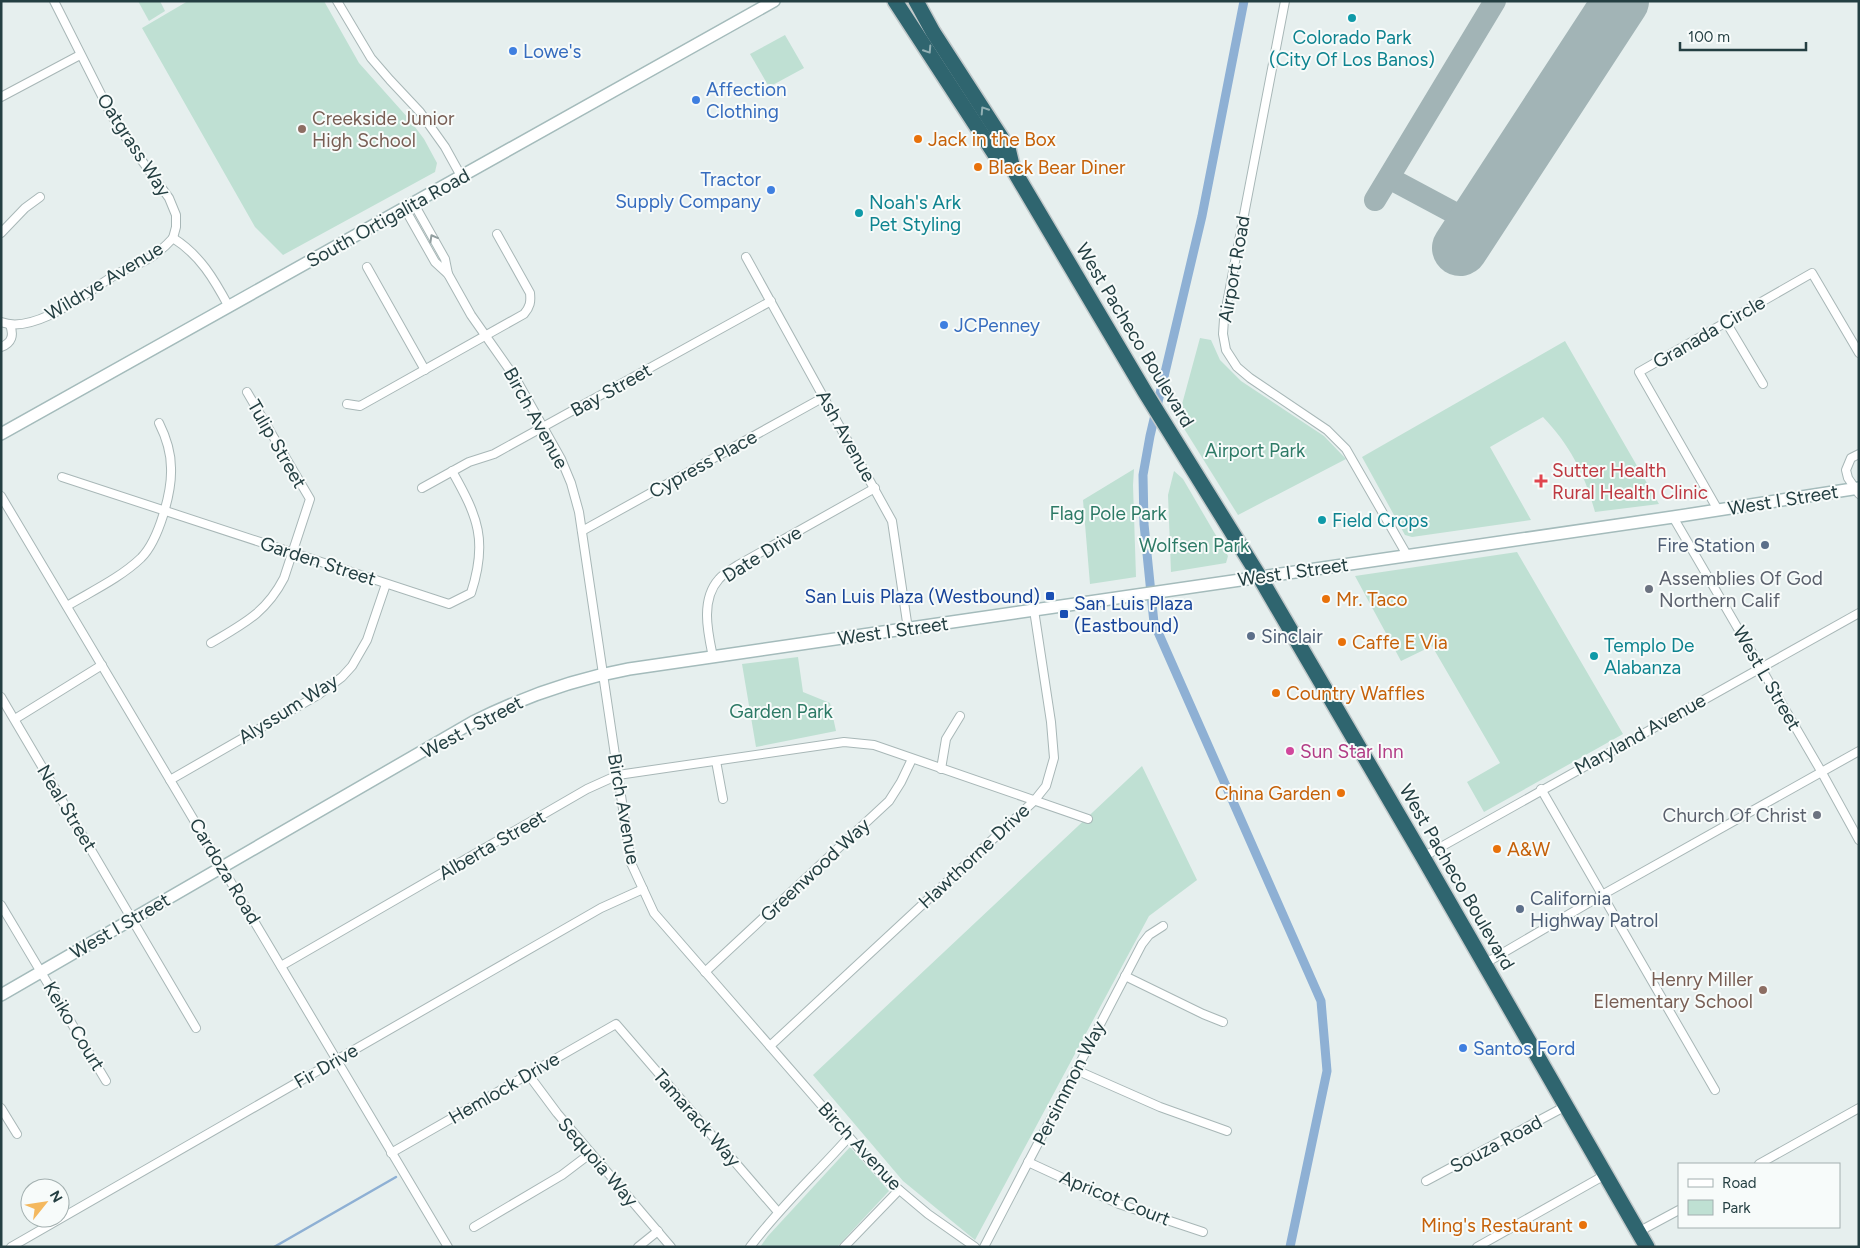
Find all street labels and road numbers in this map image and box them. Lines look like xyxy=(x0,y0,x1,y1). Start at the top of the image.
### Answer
street label: Oatgrass Way xyxy=(92,89,176,201)
street label: South Ortigalita Road xyxy=(302,164,474,272)
street label: Airport Road xyxy=(1213,214,1255,324)
street label: Wildrye Avenue xyxy=(41,237,167,325)
street label: West Pacheco Boulevard xyxy=(1071,239,1199,431)
street label: Granada Circle xyxy=(1649,291,1769,373)
street label: Bay Street xyxy=(566,358,656,422)
street label: Birch Avenue xyxy=(499,363,573,473)
street label: Ash Avenue xyxy=(811,386,881,486)
street label: Tulip Street xyxy=(243,396,311,492)
street label: Cypress Place xyxy=(645,425,761,503)
street label: West I Street xyxy=(1726,480,1840,520)
street label: Date Drive xyxy=(718,521,806,587)
street label: Garden Street xyxy=(257,531,379,591)
street label: West I Street xyxy=(1236,553,1350,591)
street label: West I Street xyxy=(836,612,950,650)
street label: West L Street xyxy=(1728,622,1806,734)
street label: Alyssum Way xyxy=(234,669,342,749)
street label: Maryland Avenue xyxy=(1570,688,1710,780)
street label: West I Street xyxy=(417,691,527,763)
street label: Birch Avenue xyxy=(603,752,645,866)
street label: Neal Street xyxy=(32,761,102,855)
street label: West Pacheco Boulevard xyxy=(1394,780,1520,974)
street label: Hawthorne Drive xyxy=(914,799,1034,913)
street label: Alberta Street xyxy=(434,805,550,885)
street label: Greenwood Way xyxy=(755,813,875,927)
street label: Cardoza Road xyxy=(184,814,266,928)
street label: West I Street xyxy=(66,888,174,964)
street label: Keiko Court xyxy=(38,977,110,1075)
street label: Persimmon Way xyxy=(1028,1017,1110,1149)
street label: Fir Drive xyxy=(290,1039,362,1093)
street label: Hemlock Drive xyxy=(444,1047,564,1129)
street label: Tamarack Way xyxy=(648,1064,746,1172)
street label: Birch Avenue xyxy=(813,1097,907,1195)
street label: Souza Road xyxy=(1446,1110,1546,1178)
street label: Sequoia Way xyxy=(553,1113,643,1211)
street label: Apricot Court xyxy=(1056,1165,1174,1231)

